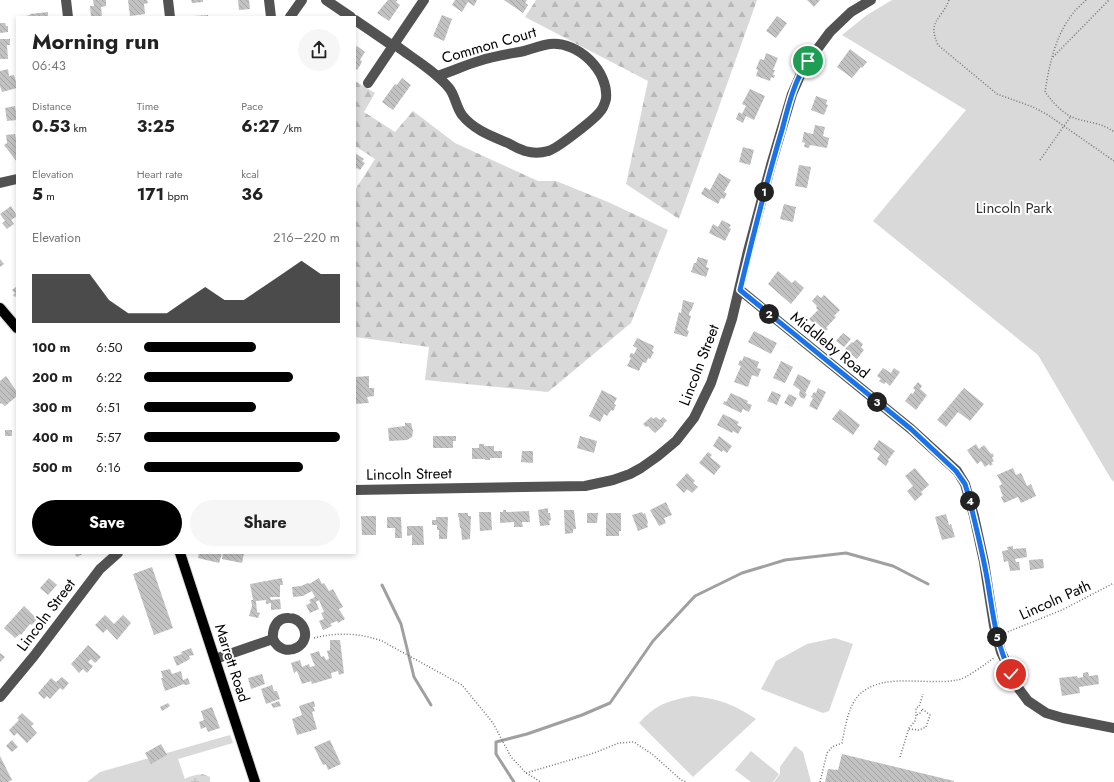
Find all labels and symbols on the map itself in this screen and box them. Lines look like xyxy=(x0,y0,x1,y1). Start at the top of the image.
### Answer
street label: Common Court xyxy=(439,21,539,69)
pin xyxy=(791,44,825,78)
pin: 1 xyxy=(754,182,774,202)
park label: Lincoln Park xyxy=(976,197,1053,219)
pin: 2 xyxy=(759,304,779,324)
street label: Middleby Road xyxy=(786,306,874,384)
street label: Lincoln Street xyxy=(673,321,725,409)
pin: 3 xyxy=(867,392,887,412)
street label: Lincoln Street xyxy=(366,462,452,486)
pin: 4 xyxy=(960,491,980,511)
street label: Lincoln Street xyxy=(11,574,81,656)
street label: Lincoln Path xyxy=(1016,574,1094,626)
street label: Marrett Road xyxy=(209,621,255,705)
pin: 5 xyxy=(987,627,1007,647)
pin xyxy=(994,657,1028,691)

